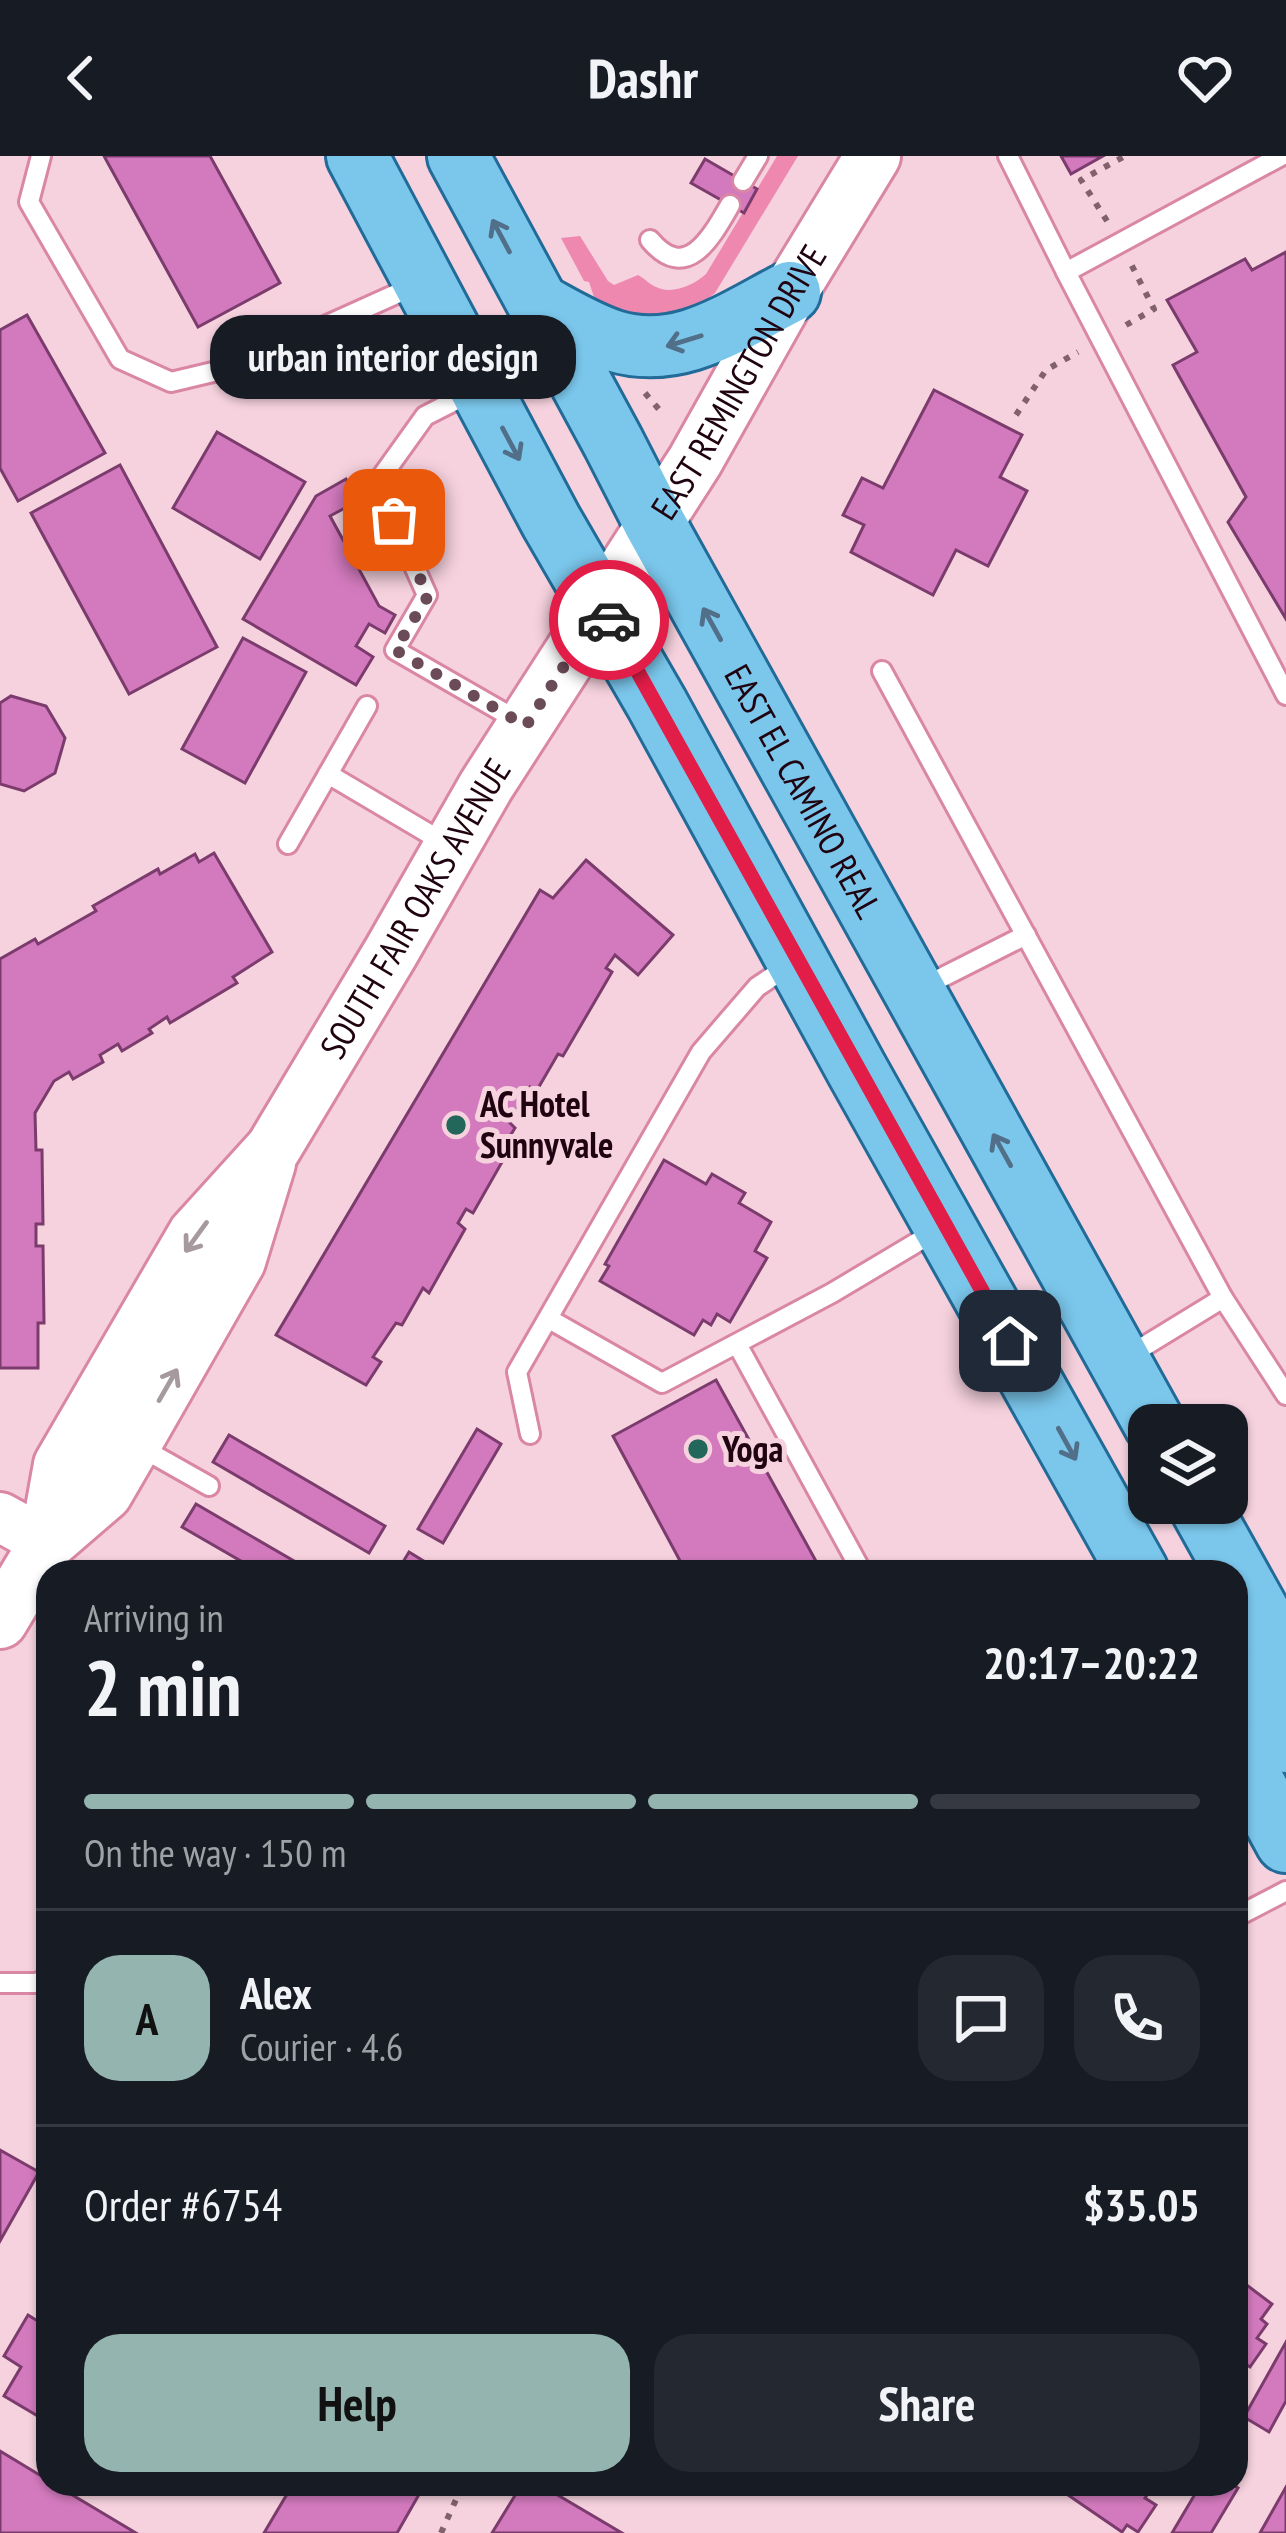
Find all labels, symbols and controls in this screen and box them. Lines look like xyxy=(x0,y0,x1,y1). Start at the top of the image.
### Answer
text: Dashr xyxy=(588,43,698,113)
icon: back xyxy=(48,45,114,111)
icon: heart xyxy=(1172,45,1238,111)
one-way arrow xyxy=(489,219,512,254)
street label: EAST REMINGTON DRIVE xyxy=(640,236,836,528)
callout: urban interior design xyxy=(211,316,577,400)
text: urban interior design xyxy=(248,331,538,382)
one-way arrow xyxy=(666,331,704,353)
one-way arrow xyxy=(500,426,523,461)
pin xyxy=(343,469,445,571)
icon: bag xyxy=(361,487,427,553)
courier xyxy=(549,560,669,680)
icon: car xyxy=(576,587,642,653)
one-way arrow xyxy=(700,608,724,643)
street label: EAST EL CAMINO REAL xyxy=(715,656,893,926)
street label: SOUTH FAIR OAKS AVENUE xyxy=(309,749,521,1067)
place label: AC Hotel Sunnyvale xyxy=(479,1080,614,1168)
marker: AC Hotel Sunnyvale xyxy=(443,1112,469,1138)
one-way arrow xyxy=(990,1133,1013,1168)
one-way arrow xyxy=(184,1220,209,1253)
pin xyxy=(959,1290,1061,1392)
icon: home xyxy=(977,1308,1043,1374)
one-way arrow xyxy=(156,1369,180,1404)
map controls xyxy=(1128,1404,1248,1524)
button: layers xyxy=(1128,1404,1248,1524)
place label: Yoga xyxy=(721,1425,783,1472)
one-way arrow xyxy=(1056,1425,1079,1460)
marker: Yoga xyxy=(685,1436,711,1462)
text: Arriving in xyxy=(84,1592,224,1643)
text: 20:17–20:22 xyxy=(983,1633,1200,1691)
text: 2 min xyxy=(84,1637,242,1738)
text: On the way · 150 m xyxy=(84,1827,346,1878)
button: chat xyxy=(918,1955,1044,2081)
button: phone xyxy=(1074,1955,1200,2081)
text: Alex xyxy=(240,1963,312,2021)
text: A xyxy=(136,1989,158,2047)
text: Courier · 4.6 xyxy=(240,2021,403,2072)
text: Order #6754 xyxy=(84,2175,282,2233)
text: $35.05 xyxy=(1083,2175,1200,2233)
button: Help xyxy=(84,2334,630,2472)
button: Share xyxy=(654,2334,1200,2472)

